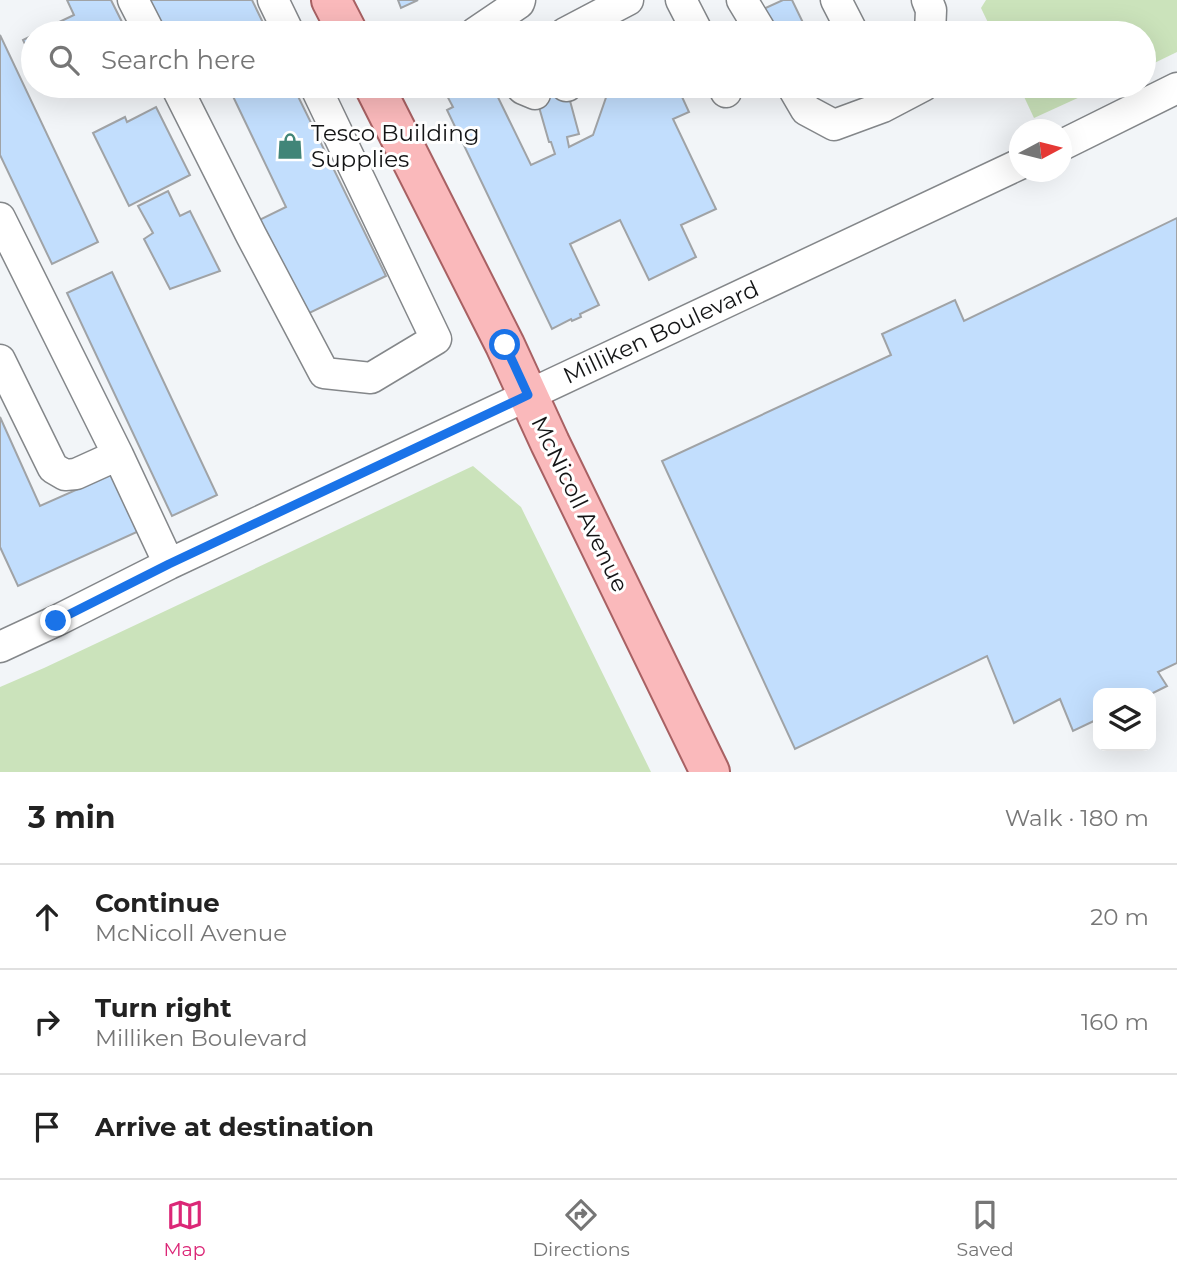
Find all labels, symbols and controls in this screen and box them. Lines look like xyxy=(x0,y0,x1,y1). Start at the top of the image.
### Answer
search box xyxy=(21,21,1156,98)
icon: search xyxy=(45,41,83,79)
text: Search here xyxy=(101,44,256,76)
place label: Tesco Building Supplies xyxy=(311,119,480,173)
north arrow xyxy=(1009,119,1072,182)
shop icon: Tesco Building Supplies xyxy=(275,131,305,161)
street label: Milliken Boulevard xyxy=(559,274,763,390)
route start xyxy=(489,329,520,360)
street label: McNicoll Avenue xyxy=(525,412,635,596)
route end xyxy=(40,605,71,636)
map controls xyxy=(1093,688,1156,751)
button: layers xyxy=(1093,688,1156,751)
text: 3 min xyxy=(28,799,115,836)
text: Walk · 180 m xyxy=(1005,804,1149,832)
text: Continue xyxy=(95,887,220,919)
icon: ahead xyxy=(28,898,66,936)
text: 20 m xyxy=(1090,903,1149,931)
text: McNicoll Avenue xyxy=(95,919,287,947)
text: Turn right xyxy=(95,992,231,1024)
icon: right xyxy=(28,1003,66,1041)
text: 160 m xyxy=(1081,1008,1149,1036)
text: Milliken Boulevard xyxy=(95,1024,308,1052)
icon: arrive xyxy=(28,1108,66,1146)
text: Arrive at destination xyxy=(95,1111,374,1143)
tab: Map xyxy=(163,1196,206,1261)
tab: Directions xyxy=(532,1196,630,1261)
tab: Saved xyxy=(957,1196,1014,1261)

